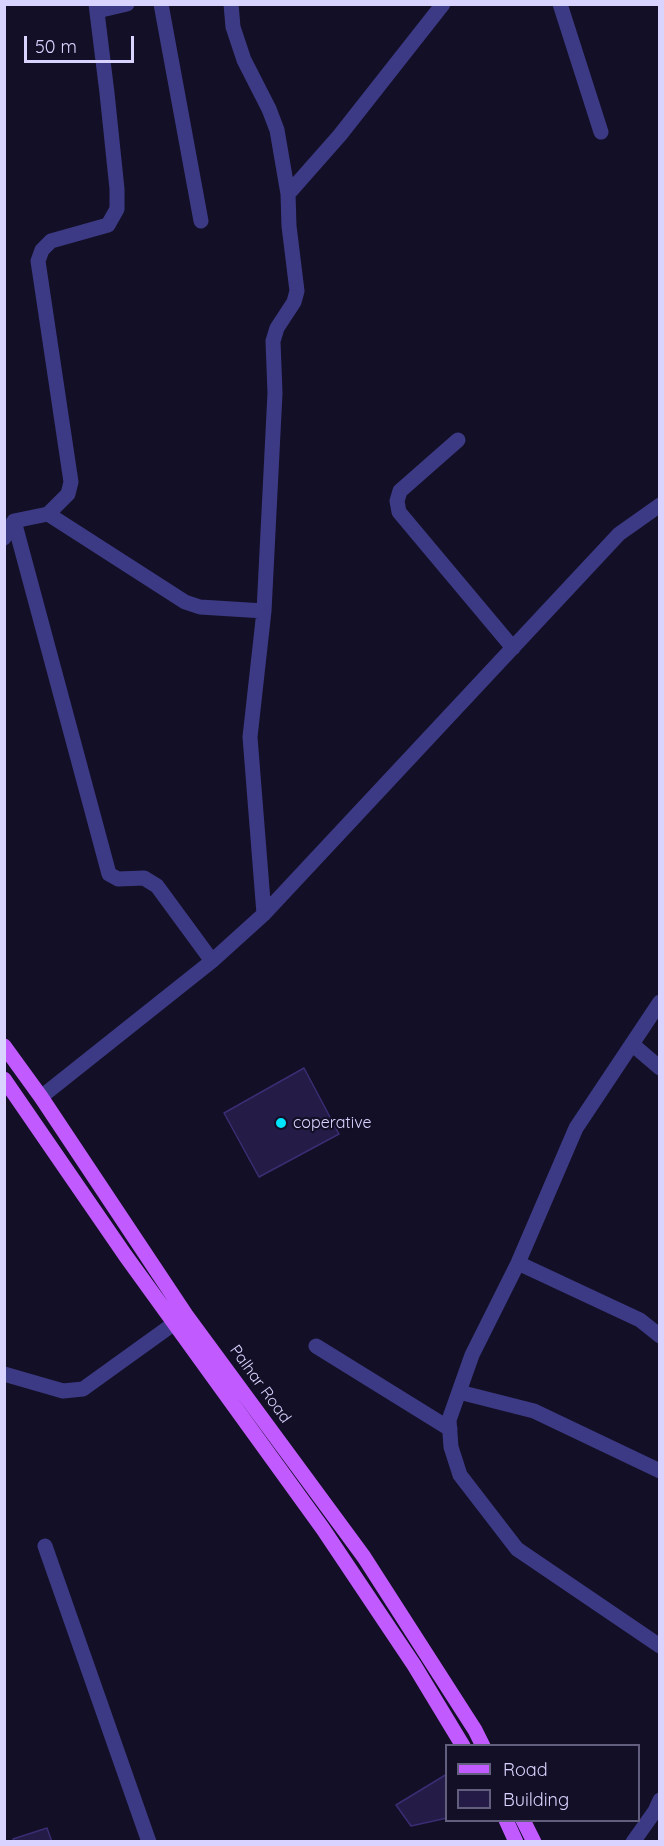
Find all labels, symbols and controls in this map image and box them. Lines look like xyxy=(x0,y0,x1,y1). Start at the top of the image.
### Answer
scale bar xyxy=(27,24,136,62)
text: 50 m xyxy=(35,35,77,58)
place label: coperative xyxy=(293,1113,372,1133)
marker: coperative xyxy=(274,1116,288,1130)
street label: Palhar Road xyxy=(225,1341,295,1427)
legend xyxy=(445,1744,640,1822)
text: Road xyxy=(503,1758,548,1781)
text: Building xyxy=(503,1788,569,1811)

